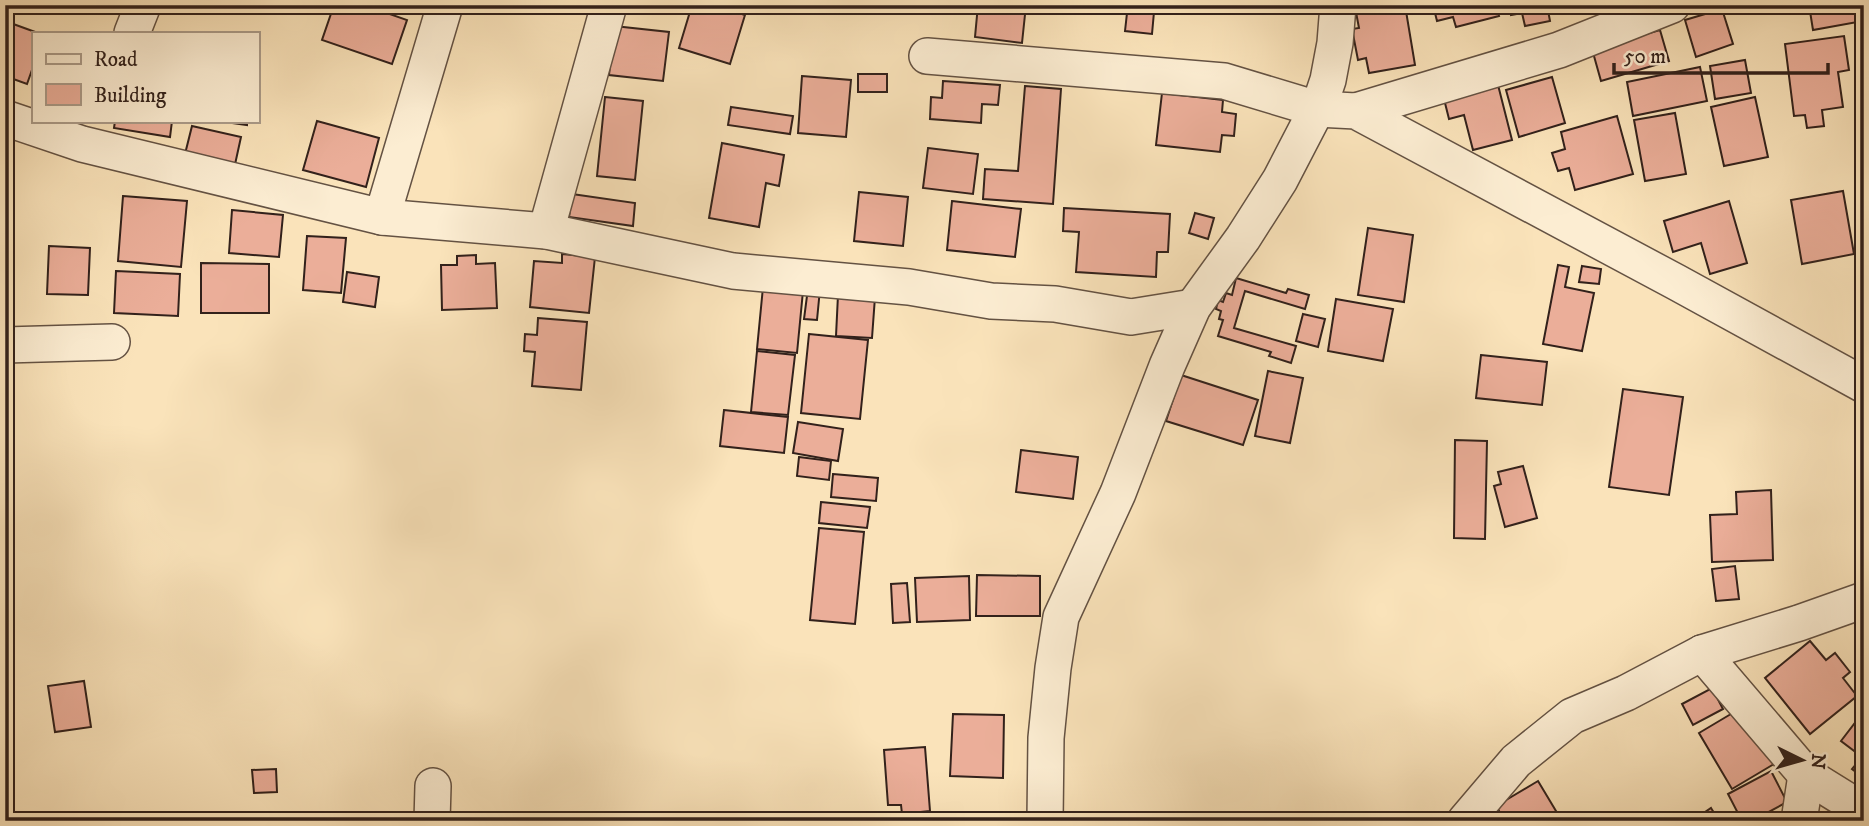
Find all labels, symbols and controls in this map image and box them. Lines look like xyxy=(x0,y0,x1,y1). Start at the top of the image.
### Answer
legend xyxy=(32,32,259,122)
scale bar xyxy=(1614,32,1827,76)
text: 50 m xyxy=(1624,44,1666,70)
text: Road xyxy=(94,47,138,73)
text: Building xyxy=(94,83,167,109)
north arrow xyxy=(1768,724,1838,794)
text: N xyxy=(1805,753,1830,771)

